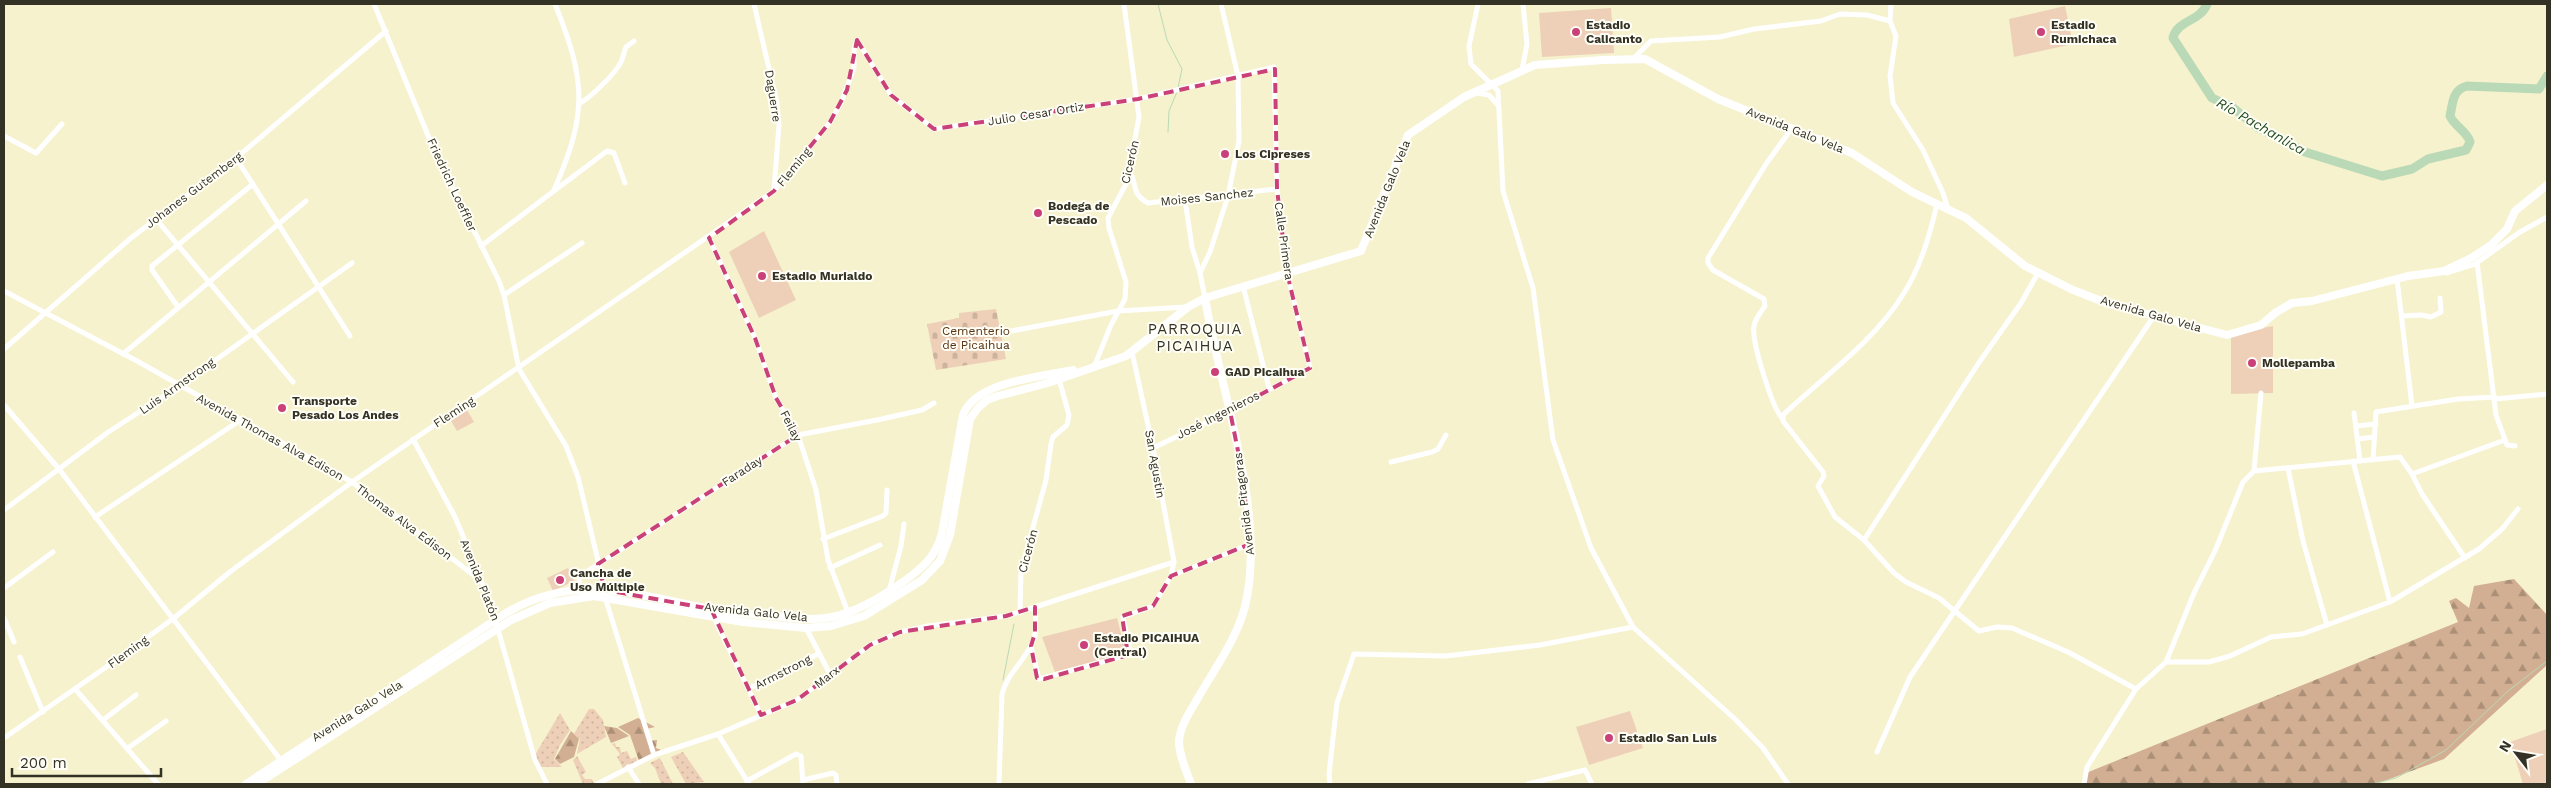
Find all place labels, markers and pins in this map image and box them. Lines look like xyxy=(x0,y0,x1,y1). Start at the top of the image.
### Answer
place label: Estadio Calicanto xyxy=(1586,18,1642,46)
place label: Estadio Rumichaca xyxy=(2051,18,2116,46)
marker: Estadio Calicanto xyxy=(1570,26,1582,38)
marker: Estadio Rumichaca xyxy=(2035,26,2047,38)
place label: Los Cipreses xyxy=(1235,147,1311,161)
marker: Los Cipreses xyxy=(1219,148,1231,160)
place label: Bodega de Pescado xyxy=(1048,199,1109,227)
marker: Bodega de Pescado xyxy=(1032,207,1044,219)
place label: Estadio Murialdo xyxy=(772,269,872,283)
marker: Estadio Murialdo xyxy=(756,270,768,282)
place label: Mollepamba xyxy=(2262,356,2335,370)
marker: Mollepamba xyxy=(2246,357,2258,369)
place label: GAD Picaihua xyxy=(1225,365,1304,379)
marker: GAD Picaihua xyxy=(1209,366,1221,378)
place label: Transporte Pesado Los Andes xyxy=(292,394,399,422)
marker: Transporte Pesado Los Andes xyxy=(276,402,288,414)
place label: Cancha de Uso Múltiple xyxy=(570,566,645,594)
marker: Cancha de Uso Múltiple xyxy=(554,574,566,586)
place label: Estadio PICAIHUA (Central) xyxy=(1094,631,1200,659)
marker: Estadio PICAIHUA (Central) xyxy=(1078,639,1090,651)
place label: Estadio San Luis xyxy=(1619,731,1717,745)
marker: Estadio San Luis xyxy=(1603,732,1615,744)

